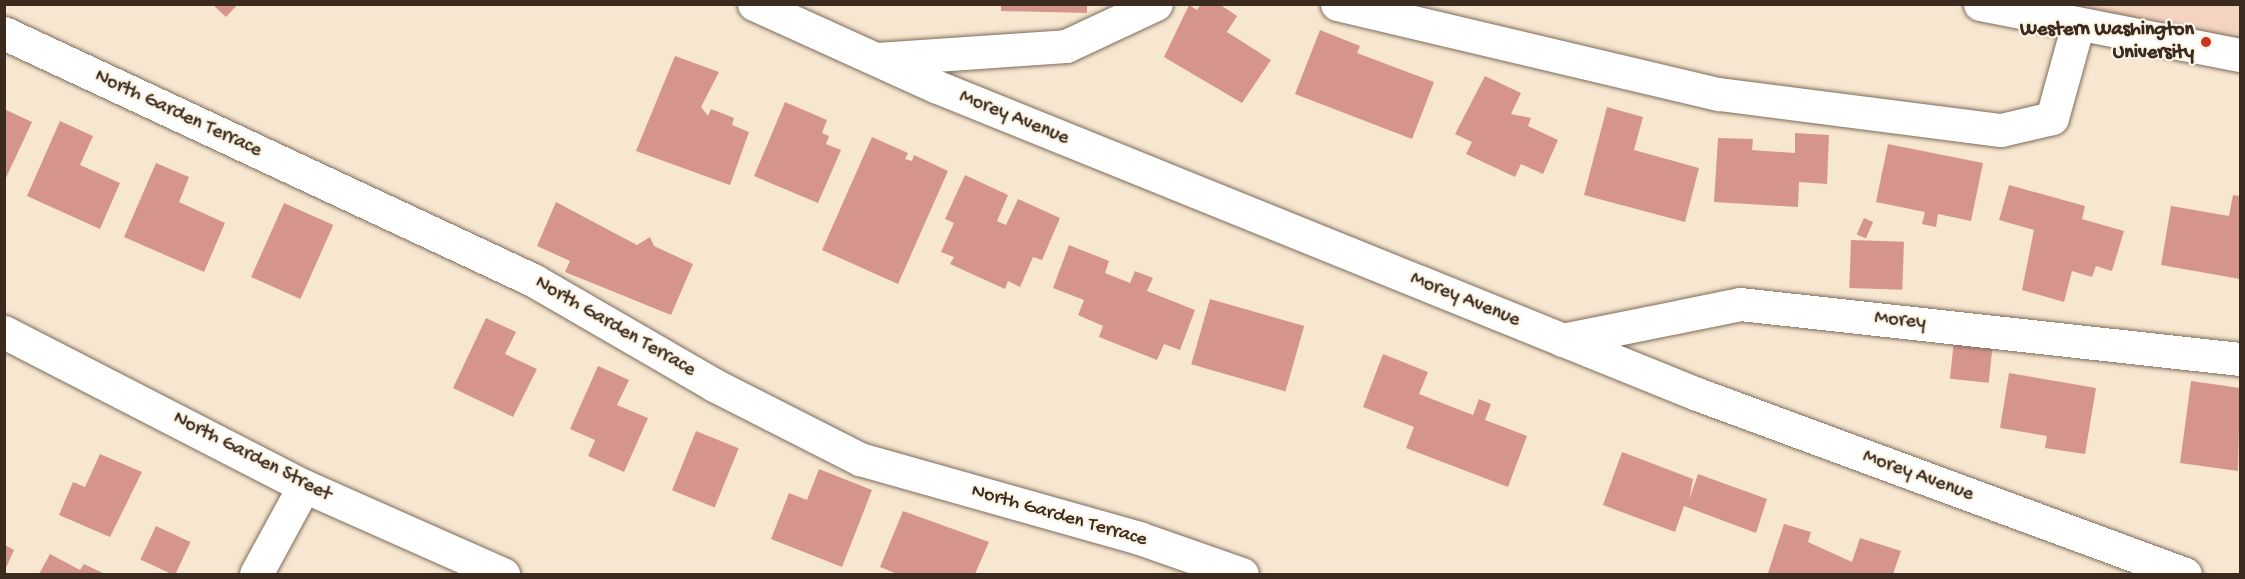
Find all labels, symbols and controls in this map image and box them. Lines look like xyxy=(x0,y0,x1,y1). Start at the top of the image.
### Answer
place label: Western Washington University xyxy=(2020,19,2194,66)
marker: Western Washington University xyxy=(2199,35,2213,49)
street label: North Garden Terrace xyxy=(91,65,265,163)
street label: Morey Avenue xyxy=(956,85,1072,151)
street label: Morey Avenue xyxy=(1407,267,1523,333)
street label: North Garden Terrace xyxy=(530,271,700,383)
street label: Morey xyxy=(1873,306,1927,336)
street label: North Garden Street xyxy=(169,407,335,507)
street label: Morey Avenue xyxy=(1859,445,1977,507)
street label: North Garden Terrace xyxy=(968,479,1150,553)

